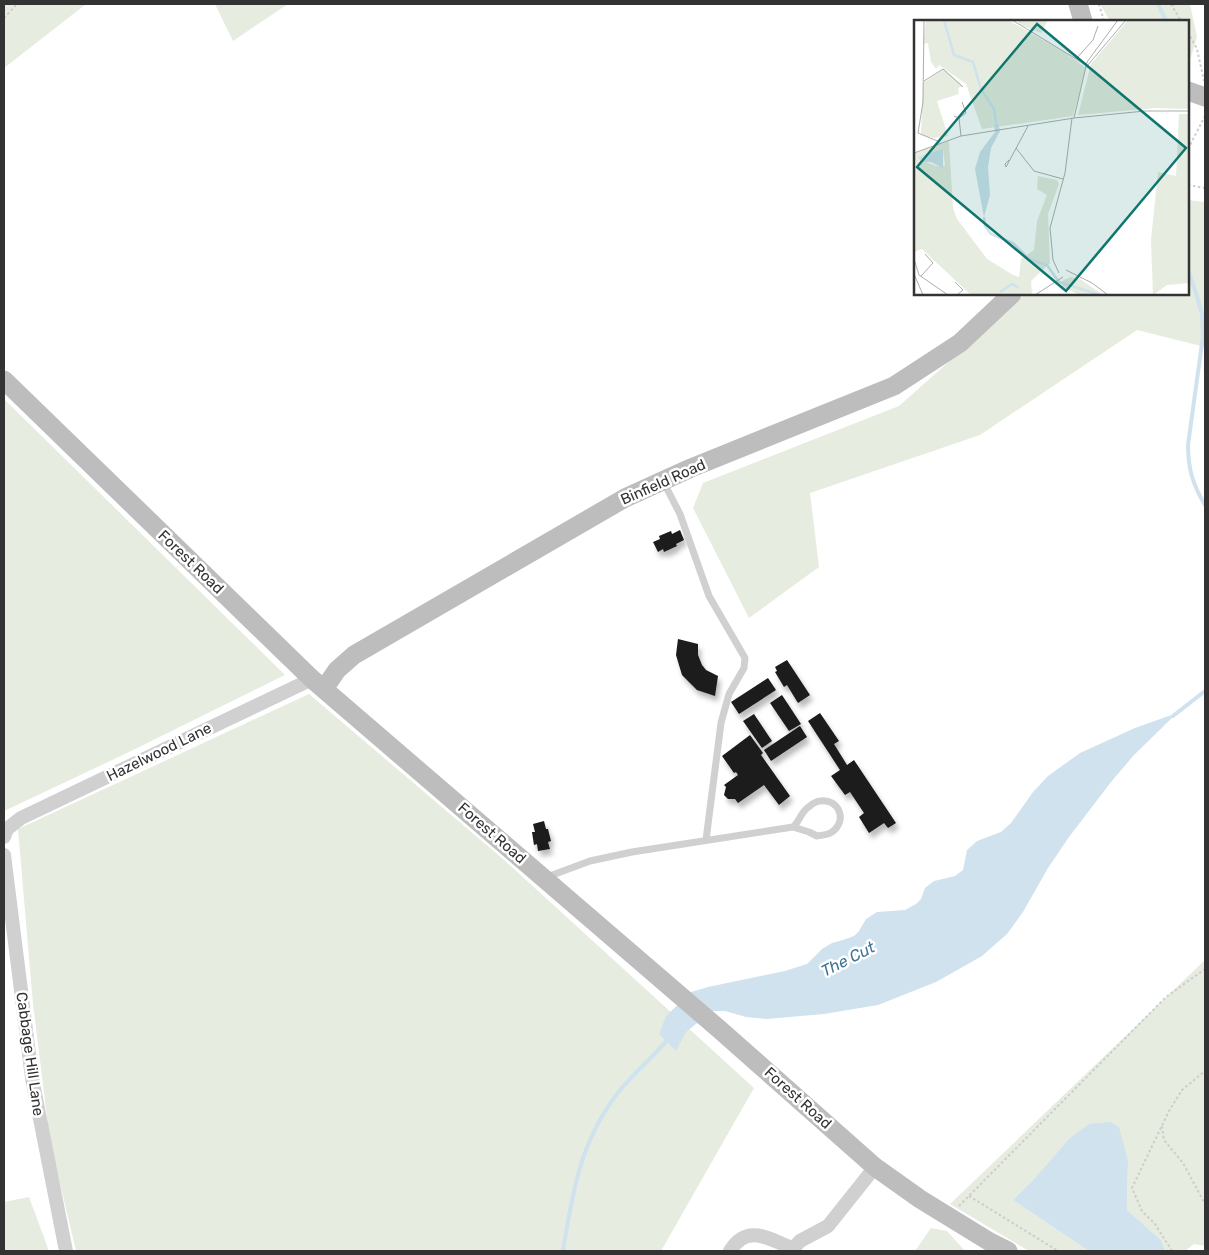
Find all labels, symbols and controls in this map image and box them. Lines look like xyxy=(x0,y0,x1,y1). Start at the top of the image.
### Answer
inset map xyxy=(914,20,1189,295)
street label: Binfield Road xyxy=(618,455,708,509)
street label: Forest Road xyxy=(155,526,227,598)
street label: Hazelwood Lane xyxy=(104,719,214,785)
street label: Forest Road xyxy=(454,799,530,867)
water label: The Cut xyxy=(818,937,879,981)
street label: Cabbage Hill Lane xyxy=(12,991,48,1117)
street label: Forest Road xyxy=(761,1063,835,1133)

